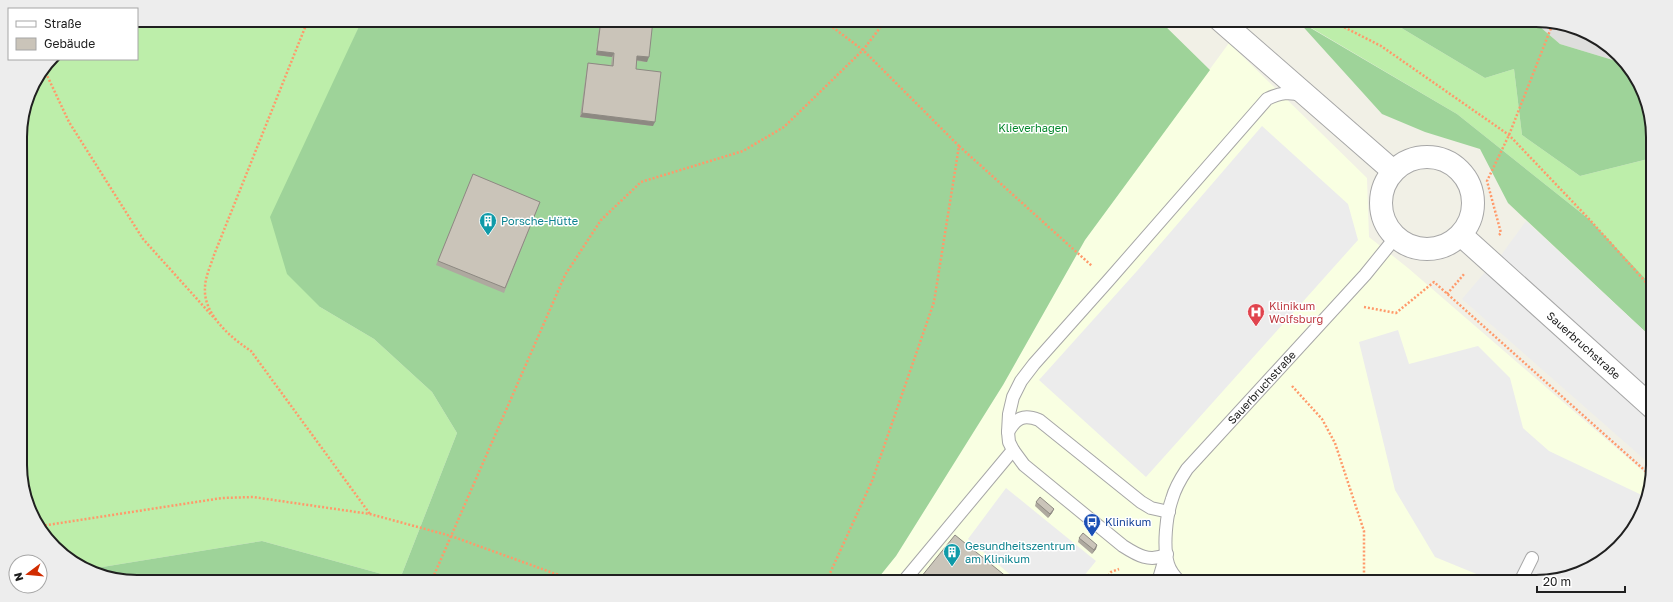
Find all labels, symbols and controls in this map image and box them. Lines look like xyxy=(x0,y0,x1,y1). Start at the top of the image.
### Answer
legend xyxy=(8,8,138,60)
text: Straße xyxy=(44,16,82,31)
text: Gebäude xyxy=(44,36,95,51)
park label: Klieverhagen xyxy=(998,121,1068,134)
building icon: Porsche-Hütte xyxy=(478,211,498,236)
place label: Porsche-Hütte xyxy=(501,214,578,227)
place label: Klinikum Wolfsburg xyxy=(1269,299,1323,325)
hospital icon: Klinikum Wolfsburg xyxy=(1246,302,1266,327)
street label: Sauerbruchstraße xyxy=(1544,309,1623,382)
street label: Sauerbruchstraße xyxy=(1225,348,1298,426)
bus stop icon: Klinikum xyxy=(1082,512,1102,537)
place label: Klinikum xyxy=(1105,515,1151,528)
place label: Gesundheitszentrum am Klinikum xyxy=(965,539,1075,565)
building icon: Gesundheitszentrum am Klinikum xyxy=(942,542,962,567)
north arrow xyxy=(8,554,48,594)
scale bar xyxy=(1537,568,1625,594)
text: N xyxy=(11,571,25,583)
text: 20 m xyxy=(1543,574,1571,589)

